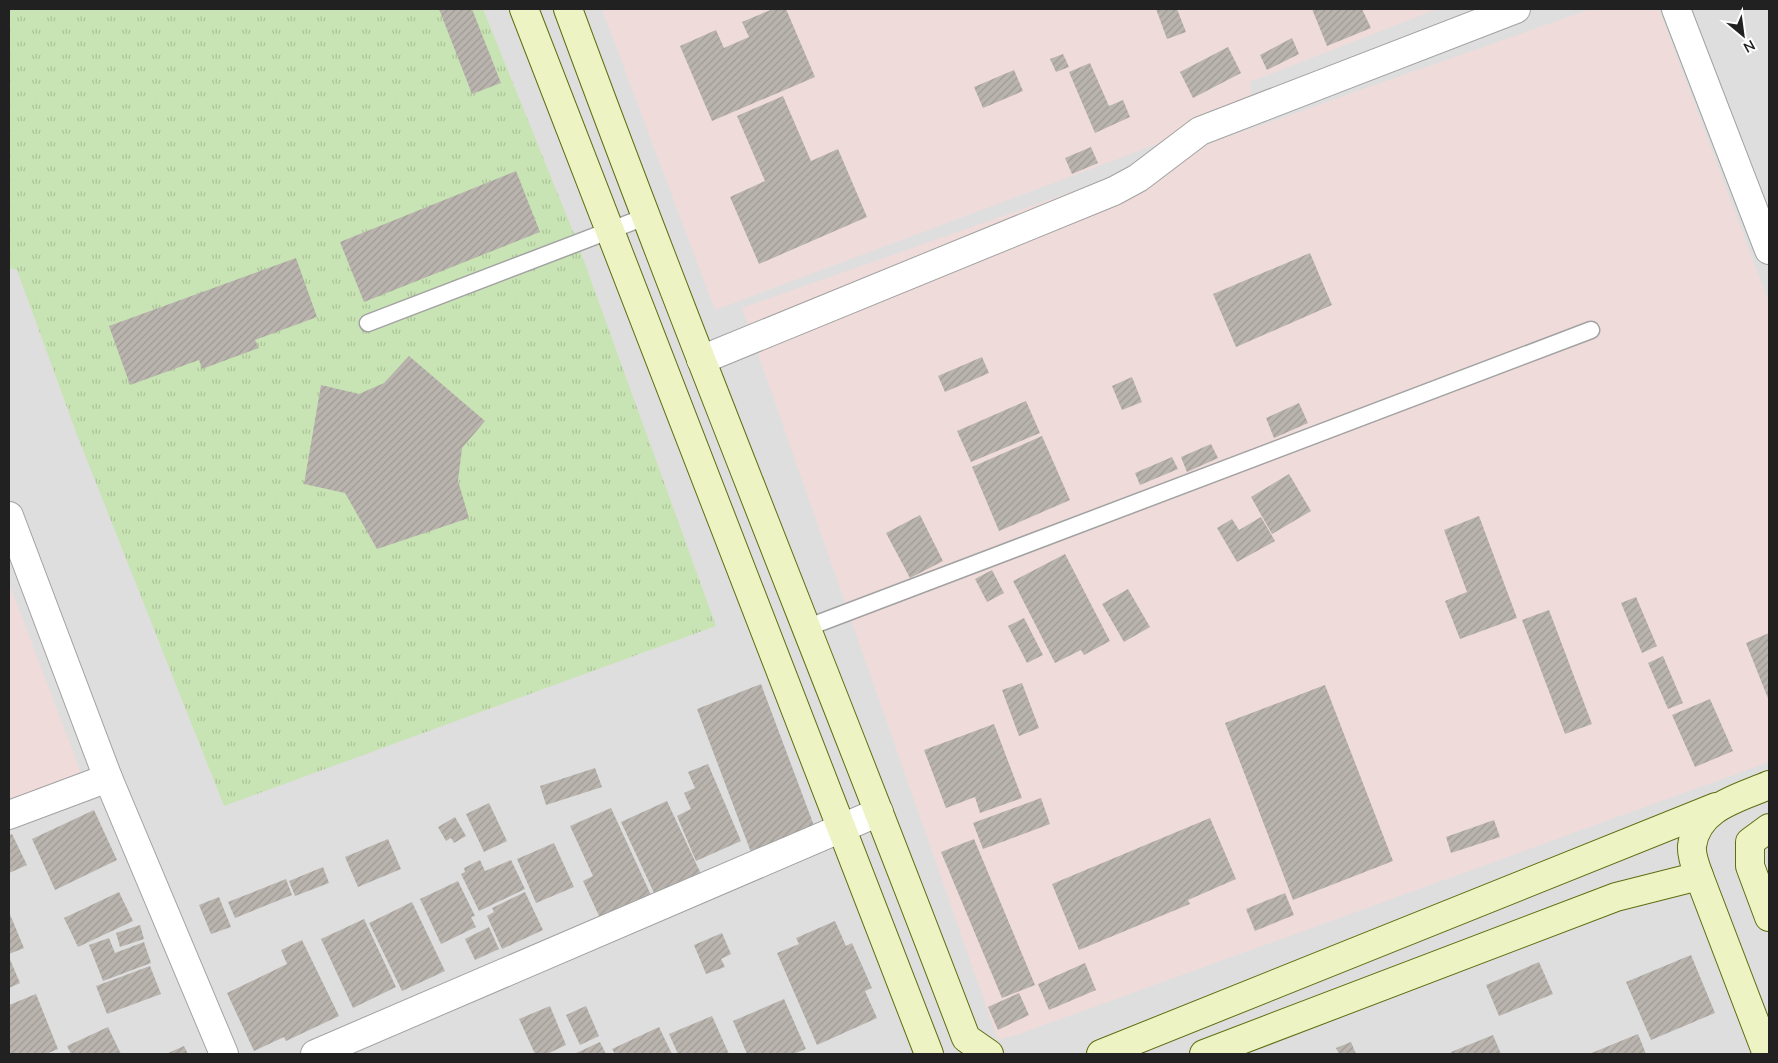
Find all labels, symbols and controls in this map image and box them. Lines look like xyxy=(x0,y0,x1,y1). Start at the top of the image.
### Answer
north arrow xyxy=(1718,10,1768,60)
text: N xyxy=(1740,36,1758,57)

